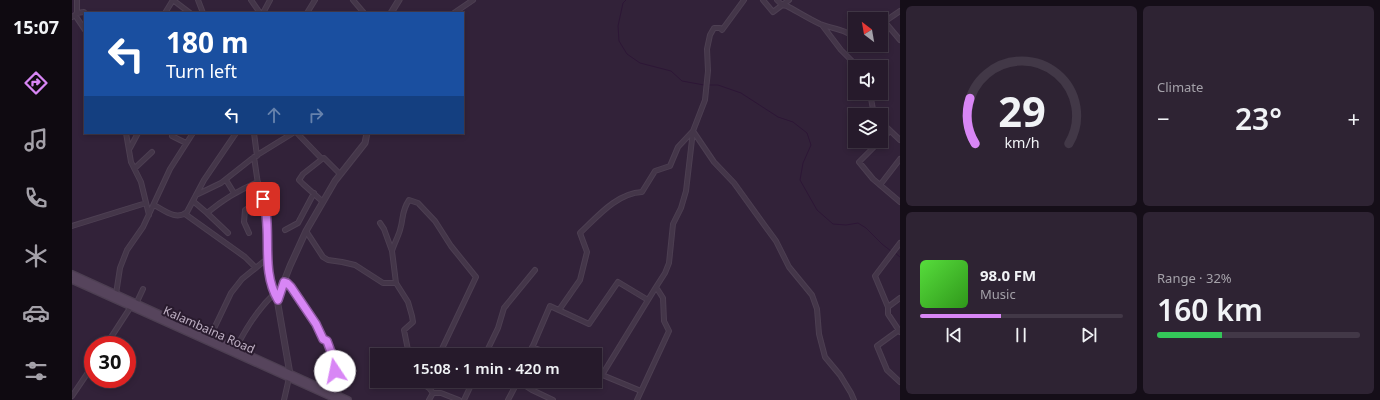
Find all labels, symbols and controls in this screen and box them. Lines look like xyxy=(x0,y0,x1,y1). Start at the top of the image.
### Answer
north arrow xyxy=(848,12,888,52)
map controls xyxy=(848,12,888,148)
text: 15:07 xyxy=(13,15,59,39)
text: 180 m xyxy=(166,23,249,61)
icon: left xyxy=(100,28,152,80)
text: Turn left xyxy=(166,59,237,83)
button: sound xyxy=(848,60,888,100)
icon: directions xyxy=(22,69,50,97)
text: Climate xyxy=(1157,78,1203,96)
text: 29 xyxy=(998,83,1045,139)
text: 23° xyxy=(1235,98,1282,139)
text: − xyxy=(1157,103,1170,133)
text: + xyxy=(1347,103,1360,133)
icon: left xyxy=(221,104,243,126)
icon: ahead xyxy=(263,104,285,126)
icon: right xyxy=(305,104,327,126)
button: layers xyxy=(848,108,888,148)
icon: music xyxy=(22,126,50,154)
text: km/h xyxy=(1004,133,1039,152)
pin xyxy=(246,182,280,216)
icon: phone xyxy=(22,184,50,212)
icon: arrive xyxy=(252,188,274,210)
icon: climate xyxy=(22,242,50,270)
text: 98.0 FM xyxy=(980,265,1036,285)
text: Range · 32% xyxy=(1157,269,1232,287)
text: Music xyxy=(980,285,1016,303)
text: 160 km xyxy=(1157,289,1263,330)
icon: car xyxy=(22,299,50,327)
street label: Kalambaina Road xyxy=(161,302,258,357)
icon: previous xyxy=(943,324,965,346)
icon: pause xyxy=(1010,324,1032,346)
icon: next xyxy=(1078,324,1100,346)
speed limit sign: 30 xyxy=(84,336,136,388)
position arrow xyxy=(314,350,356,392)
icon: filters xyxy=(22,357,50,385)
text: 15:08 · 1 min · 420 m xyxy=(412,358,560,378)

